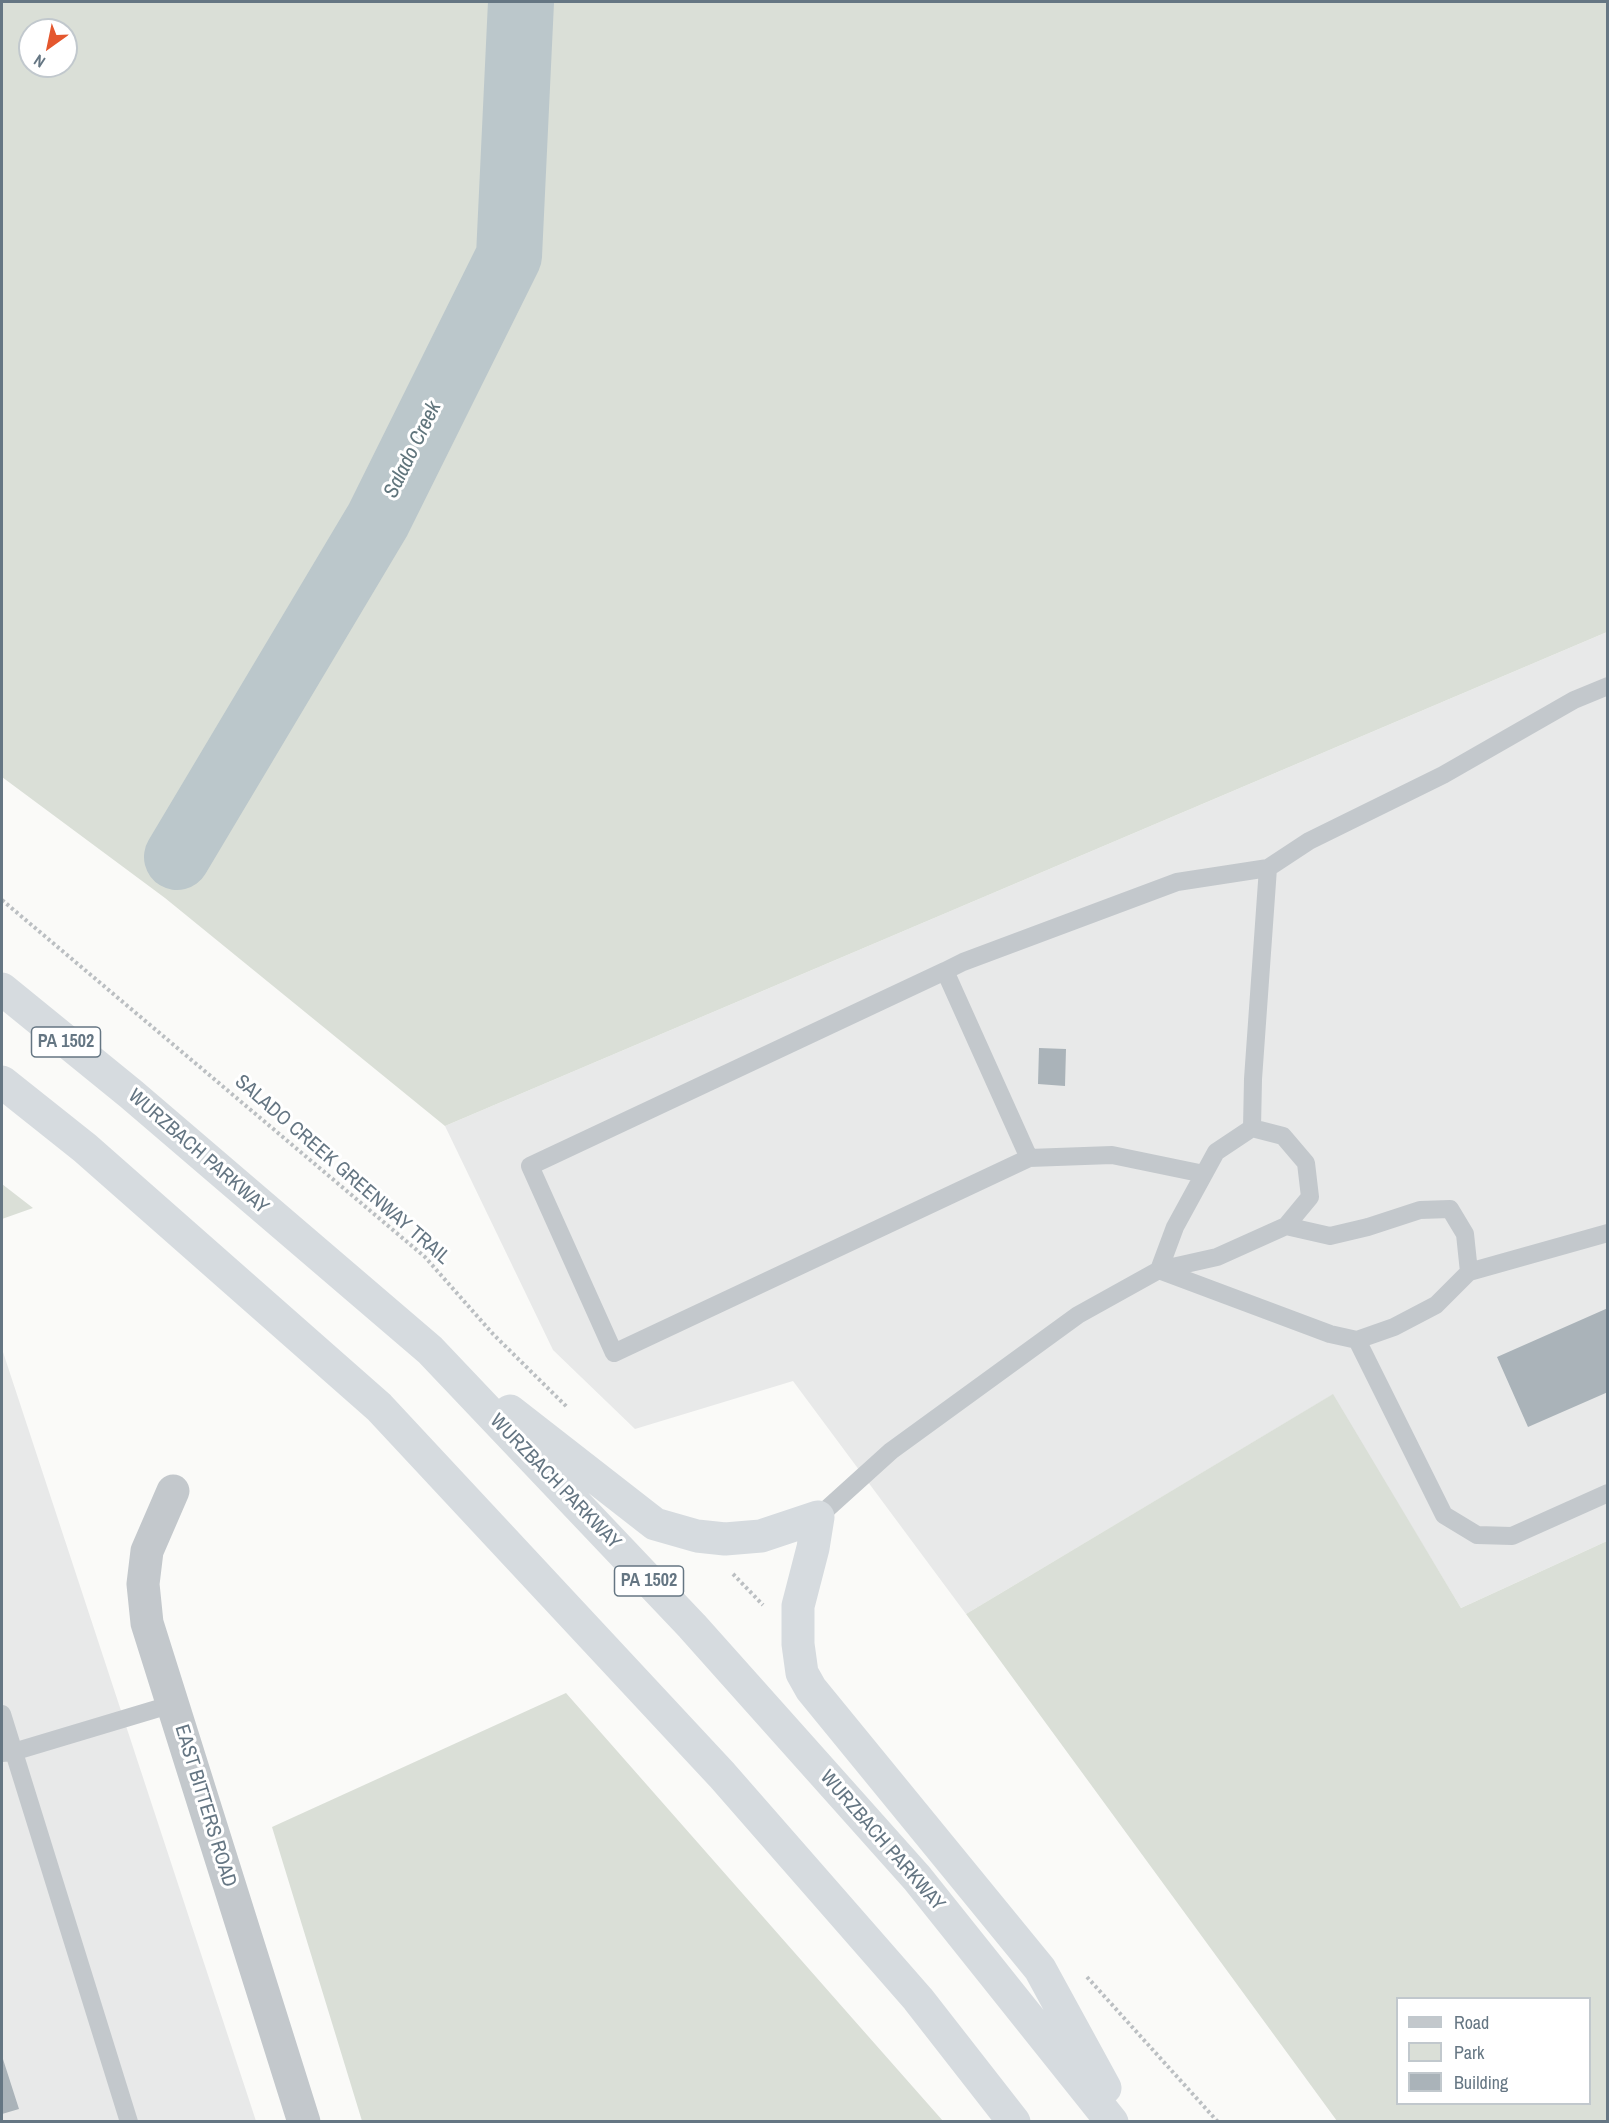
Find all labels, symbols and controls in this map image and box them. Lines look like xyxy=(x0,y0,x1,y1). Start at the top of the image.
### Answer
north arrow xyxy=(18,18,78,78)
text: N xyxy=(29,50,49,73)
water label: Salado Creek xyxy=(379,398,447,502)
road number: PA 1502 xyxy=(32,1027,100,1057)
street label: SALADO CREEK GREENWAY TRAIL xyxy=(230,1070,454,1270)
street label: WURZBACH PARKWAY xyxy=(123,1084,273,1220)
street label: WURZBACH PARKWAY xyxy=(484,1410,626,1554)
road number: PA 1502 xyxy=(614,1566,684,1596)
street label: EAST BITTERS ROAD xyxy=(169,1722,241,1890)
street label: WURZBACH PARKWAY xyxy=(814,1766,950,1916)
legend xyxy=(1396,1997,1591,2105)
text: Road xyxy=(1454,2010,1489,2035)
text: Park xyxy=(1454,2040,1484,2065)
text: Building xyxy=(1454,2070,1508,2095)

